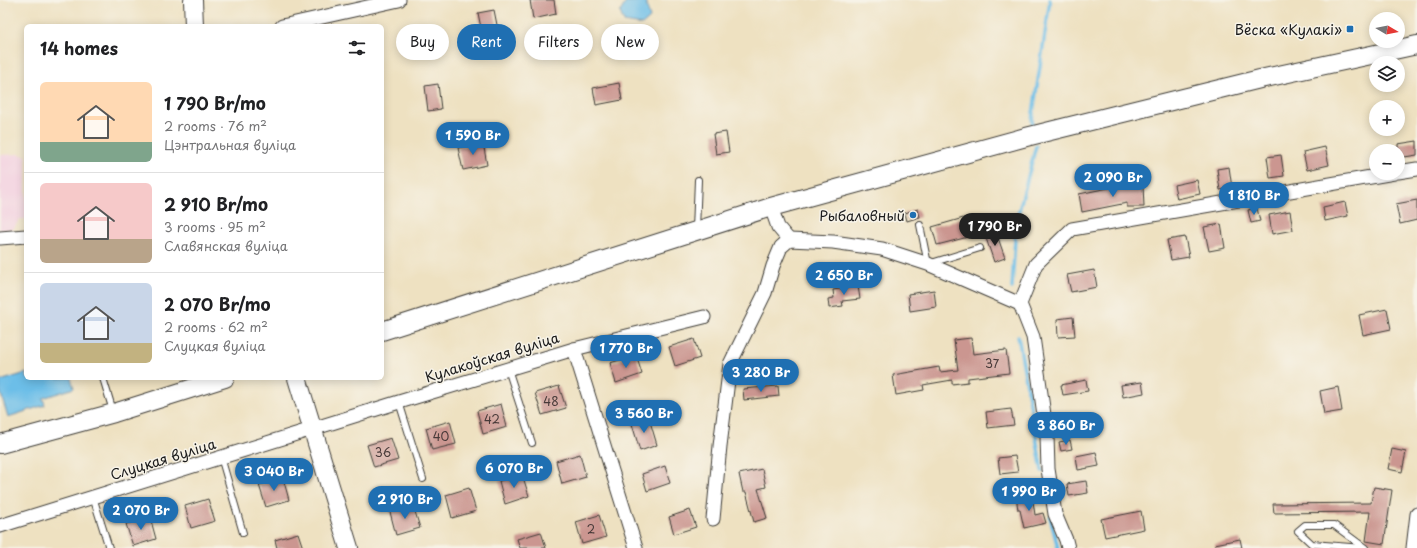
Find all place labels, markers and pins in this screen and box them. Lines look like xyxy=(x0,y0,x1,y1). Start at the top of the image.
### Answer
place label: Вёска «Кулакі» xyxy=(1235,19,1342,40)
marker: Вёска «Кулакі» xyxy=(1345,24,1355,34)
pin: 1 590 Br xyxy=(432,122,514,156)
pin: 2 090 Br xyxy=(1072,164,1154,198)
pin: 1 810 Br xyxy=(1213,182,1295,216)
place label: Рыбаловный xyxy=(819,205,905,226)
marker: Рыбаловный xyxy=(908,210,918,220)
pin: 1 790 Br xyxy=(954,213,1036,247)
pin: 2 650 Br xyxy=(803,262,885,296)
pin: 1 770 Br xyxy=(585,335,667,369)
pin: 3 280 Br xyxy=(720,359,802,393)
pin: 3 560 Br xyxy=(603,400,685,434)
pin: 3 860 Br xyxy=(1025,412,1107,446)
pin: 6 070 Br xyxy=(473,455,555,489)
pin: 3 040 Br xyxy=(233,458,315,492)
pin: 1 990 Br xyxy=(988,478,1070,512)
pin: 2 910 Br xyxy=(364,486,446,520)
pin: 2 070 Br xyxy=(100,497,182,531)

